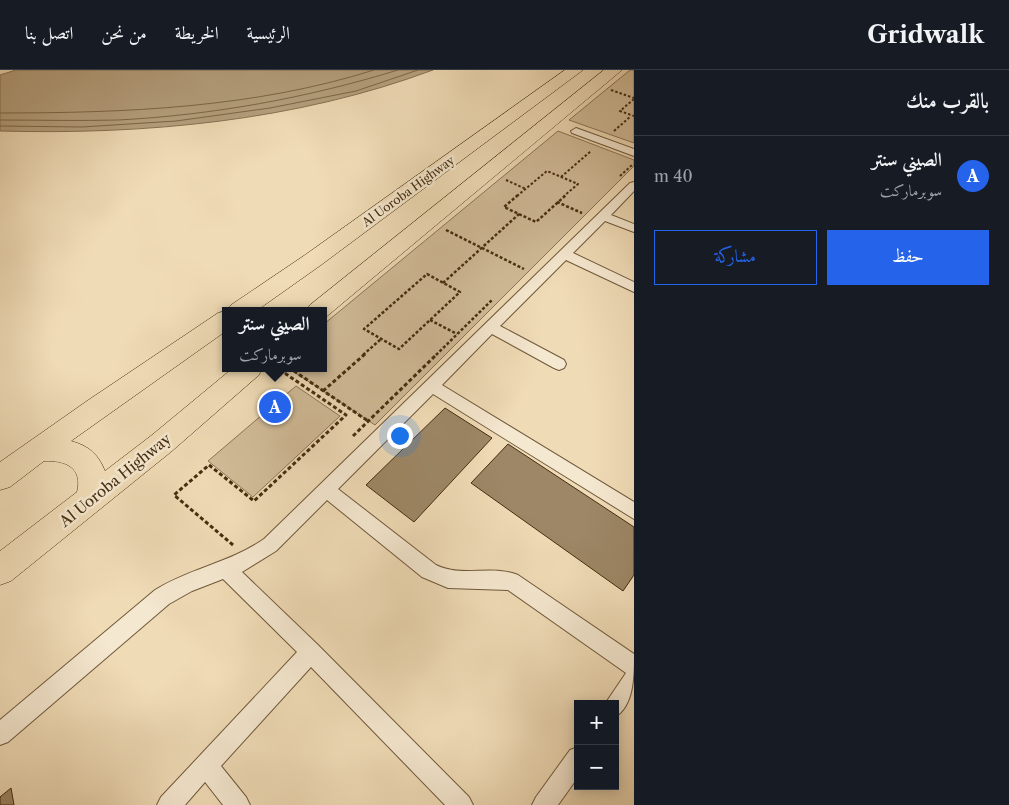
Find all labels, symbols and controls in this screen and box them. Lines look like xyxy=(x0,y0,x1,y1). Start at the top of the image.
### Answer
text: Gridwalk xyxy=(867,20,984,49)
text: اتصل بنا xyxy=(25,22,73,44)
text: من نحن xyxy=(101,22,147,44)
text: الخريطة xyxy=(175,22,219,44)
text: الرئيسية xyxy=(247,22,290,44)
text: بالقرب منك xyxy=(906,88,989,113)
text: الصيني سنتر xyxy=(872,148,942,171)
street label: Al Uoroba Highway xyxy=(358,152,457,230)
text: 40 m xyxy=(654,166,693,186)
text: A xyxy=(967,166,979,186)
text: سوبرماركت xyxy=(880,180,942,200)
button: مشاركة xyxy=(654,230,817,285)
button: حفظ xyxy=(827,230,989,285)
popup xyxy=(222,307,327,372)
text: الصيني سنتر xyxy=(239,312,310,335)
text: سوبرماركت xyxy=(239,344,302,364)
pin: A xyxy=(259,388,291,426)
your location xyxy=(387,423,413,449)
street label: Al Uoroba Highway xyxy=(55,429,175,531)
map controls xyxy=(574,700,619,790)
button: + xyxy=(574,700,619,745)
button: − xyxy=(574,745,619,790)

